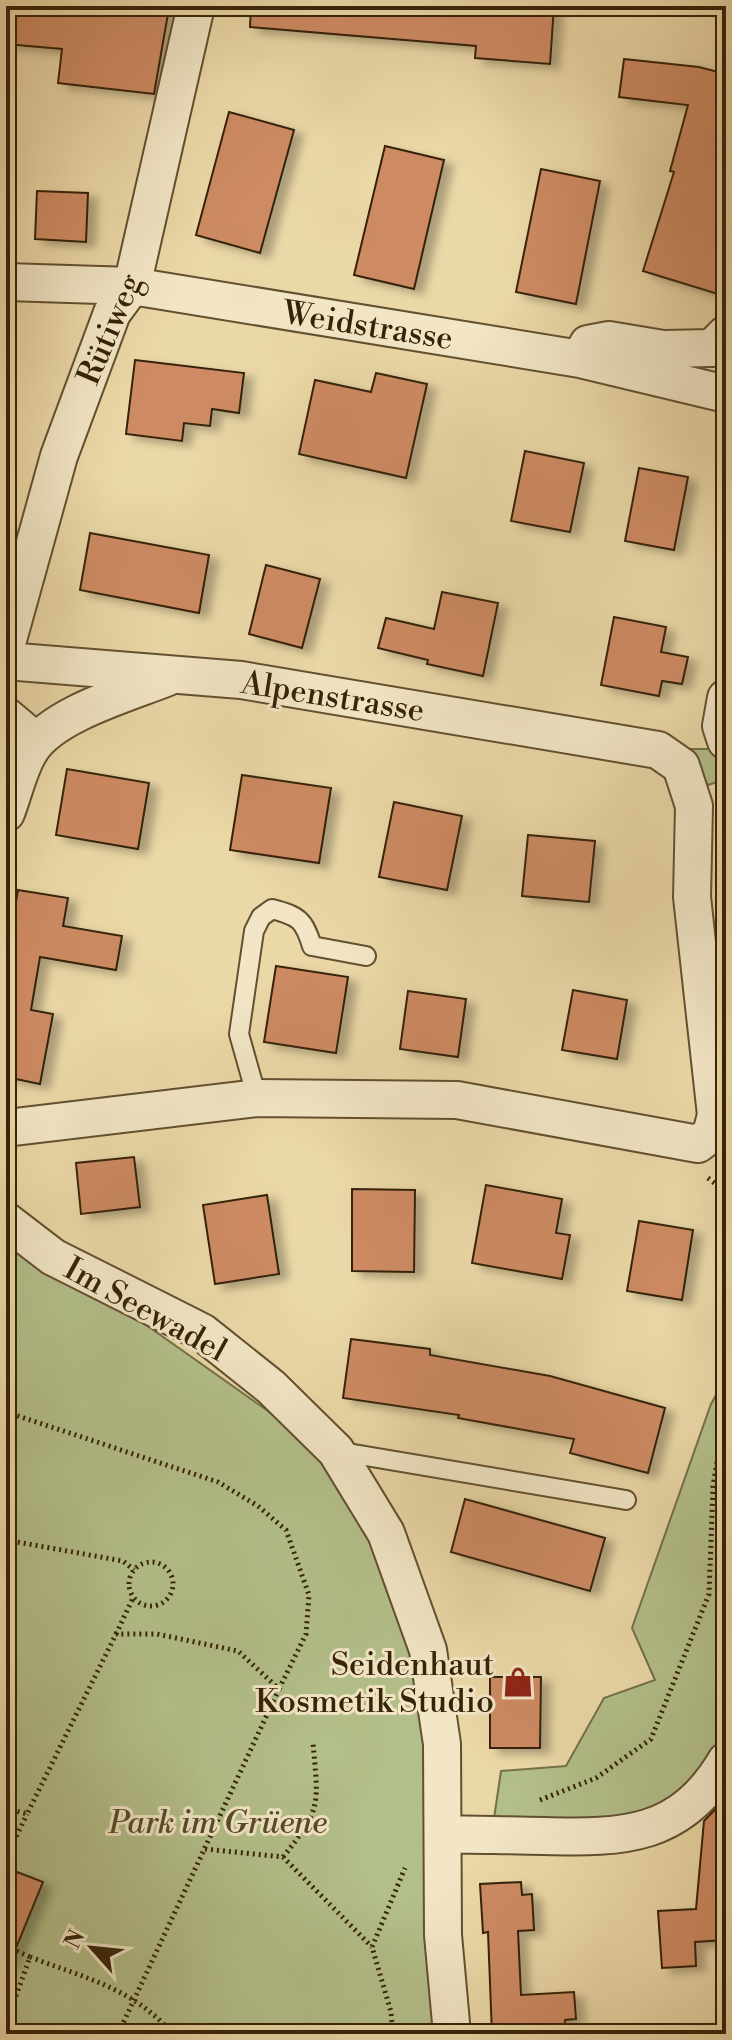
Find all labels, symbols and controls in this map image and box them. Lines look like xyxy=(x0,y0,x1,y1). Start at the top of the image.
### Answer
street label: Rütiweg xyxy=(69,267,151,391)
street label: Weidstrasse xyxy=(279,293,456,359)
street label: Alpenstrasse xyxy=(237,663,427,731)
street label: Im Seewadel xyxy=(57,1249,234,1371)
place label: Seidenhaut Kosmetik Studio xyxy=(255,1645,494,1722)
shop icon: Seidenhaut Kosmetik Studio xyxy=(501,1665,535,1699)
park label: Park im Grüene xyxy=(108,1803,327,1843)
north arrow xyxy=(52,1908,132,1988)
text: N xyxy=(60,1925,92,1953)

